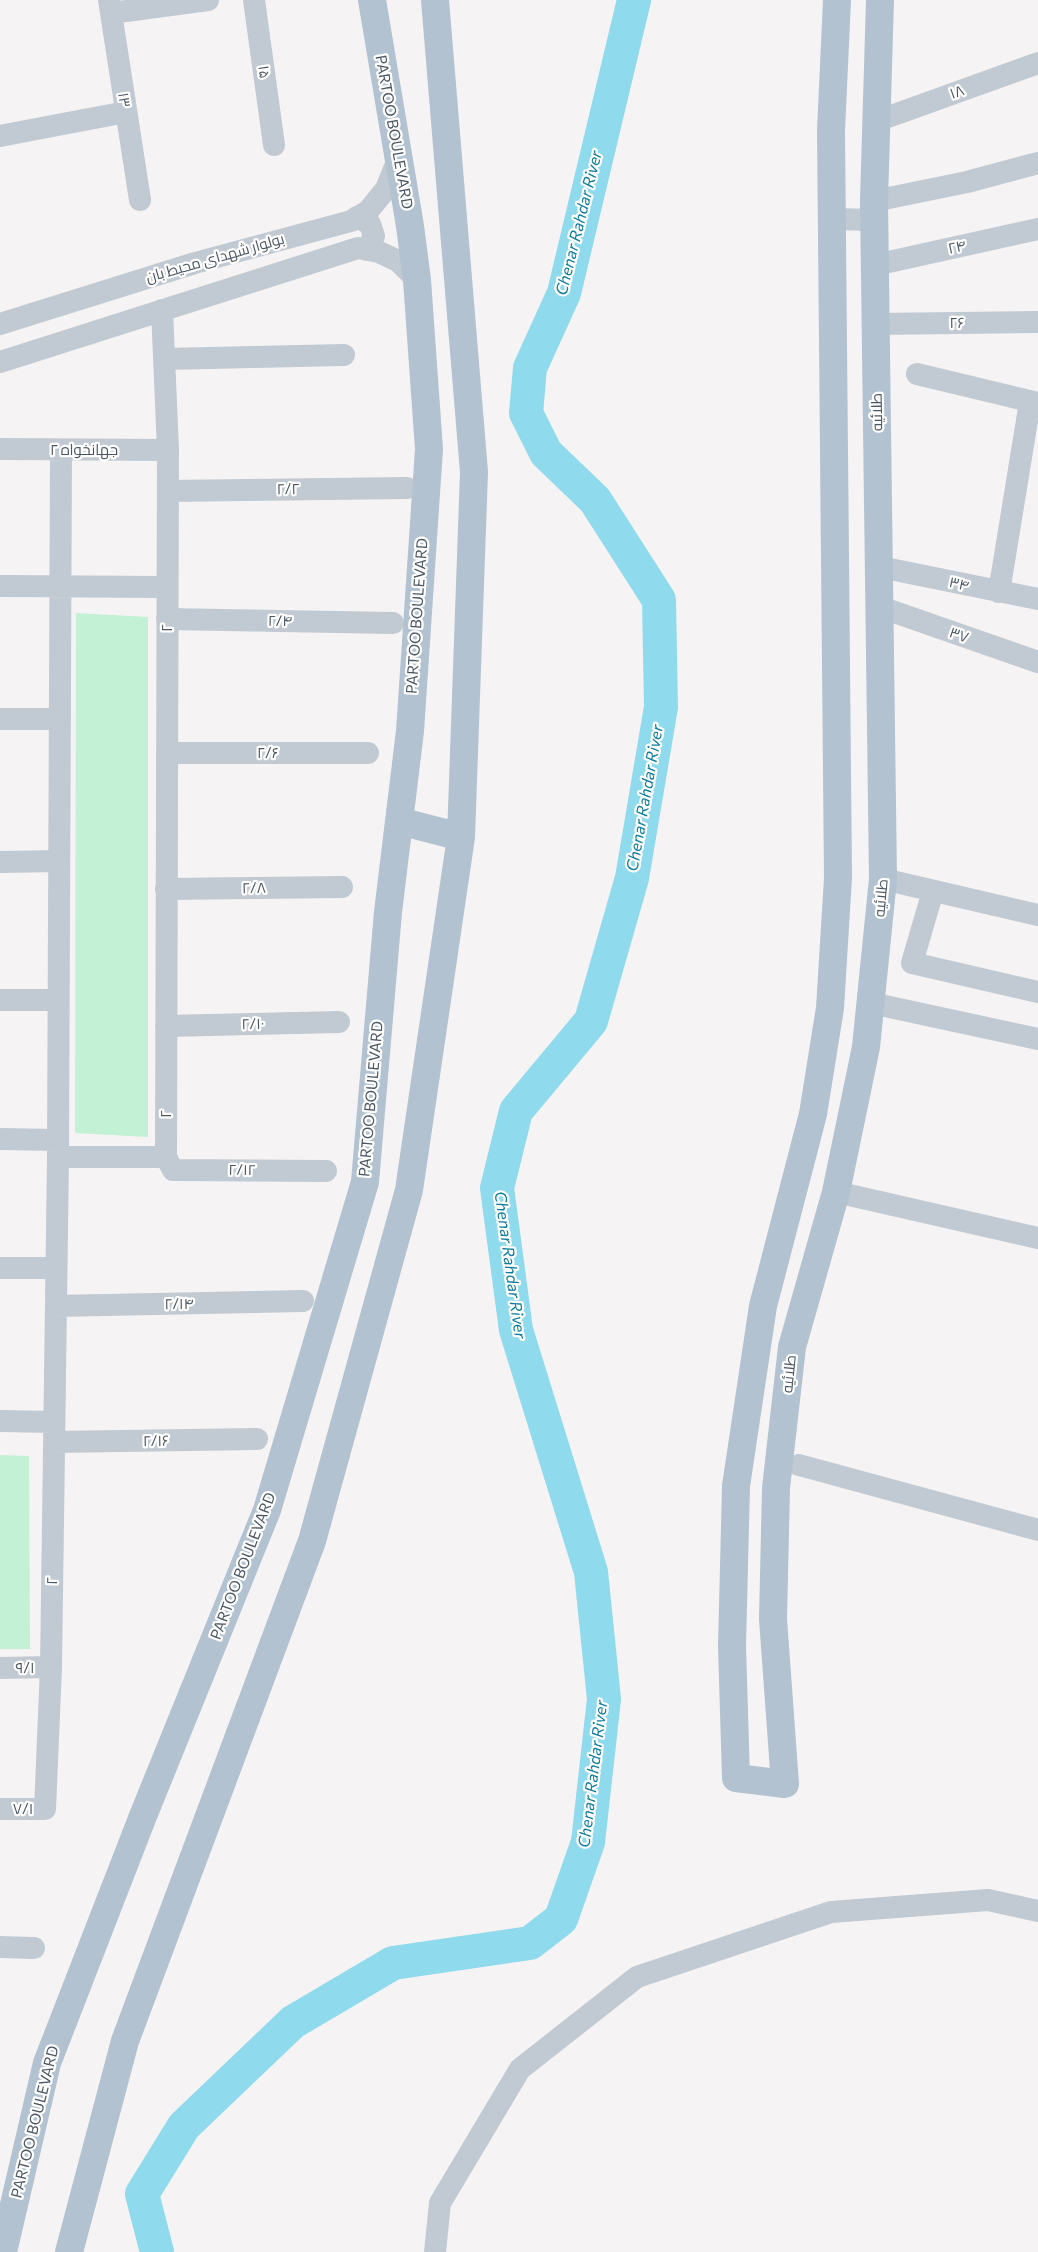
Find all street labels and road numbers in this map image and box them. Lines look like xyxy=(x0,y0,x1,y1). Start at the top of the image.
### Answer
street label: PARTOO BOULEVARD xyxy=(372,53,416,211)
street label: ۱۵ xyxy=(254,64,274,80)
street label: ۱۸ xyxy=(947,81,967,103)
street label: ۱۳ xyxy=(114,91,134,109)
street label: بولوار شهدای محیط بان xyxy=(144,230,286,286)
street label: ۲۴ xyxy=(946,236,968,258)
street label: ۲۶ xyxy=(949,314,965,332)
street label: طلائیه xyxy=(868,393,886,431)
street label: جهانخواه ۲ xyxy=(50,441,118,459)
street label: ۲/۲ xyxy=(277,480,299,498)
street label: PARTOO BOULEVARD xyxy=(403,537,431,695)
street label: ۳۴ xyxy=(947,573,971,595)
street label: ۲/۴ xyxy=(268,612,292,630)
street label: ۳۷ xyxy=(947,623,971,647)
street label: ۲ xyxy=(158,624,176,632)
street label: ۲/۶ xyxy=(257,744,279,762)
street label: طلائیه xyxy=(870,878,892,918)
street label: ۲/۸ xyxy=(242,879,266,897)
street label: ۲/۱۰ xyxy=(241,1015,265,1033)
street label: PARTOO BOULEVARD xyxy=(355,1020,387,1178)
street label: ۲ xyxy=(157,1110,175,1118)
street label: ۲/۱۲ xyxy=(228,1161,256,1179)
street label: ۲/۱۴ xyxy=(164,1295,194,1313)
street label: طلائیه xyxy=(778,1354,800,1394)
street label: ۲/۱۶ xyxy=(143,1432,169,1450)
street label: PARTOO BOULEVARD xyxy=(207,1490,279,1642)
street label: ۲ xyxy=(43,1577,61,1585)
street label: ۹/۱ xyxy=(15,1659,35,1677)
street label: ۷/۱ xyxy=(13,1800,33,1818)
street label: PARTOO BOULEVARD xyxy=(7,2044,63,2200)

